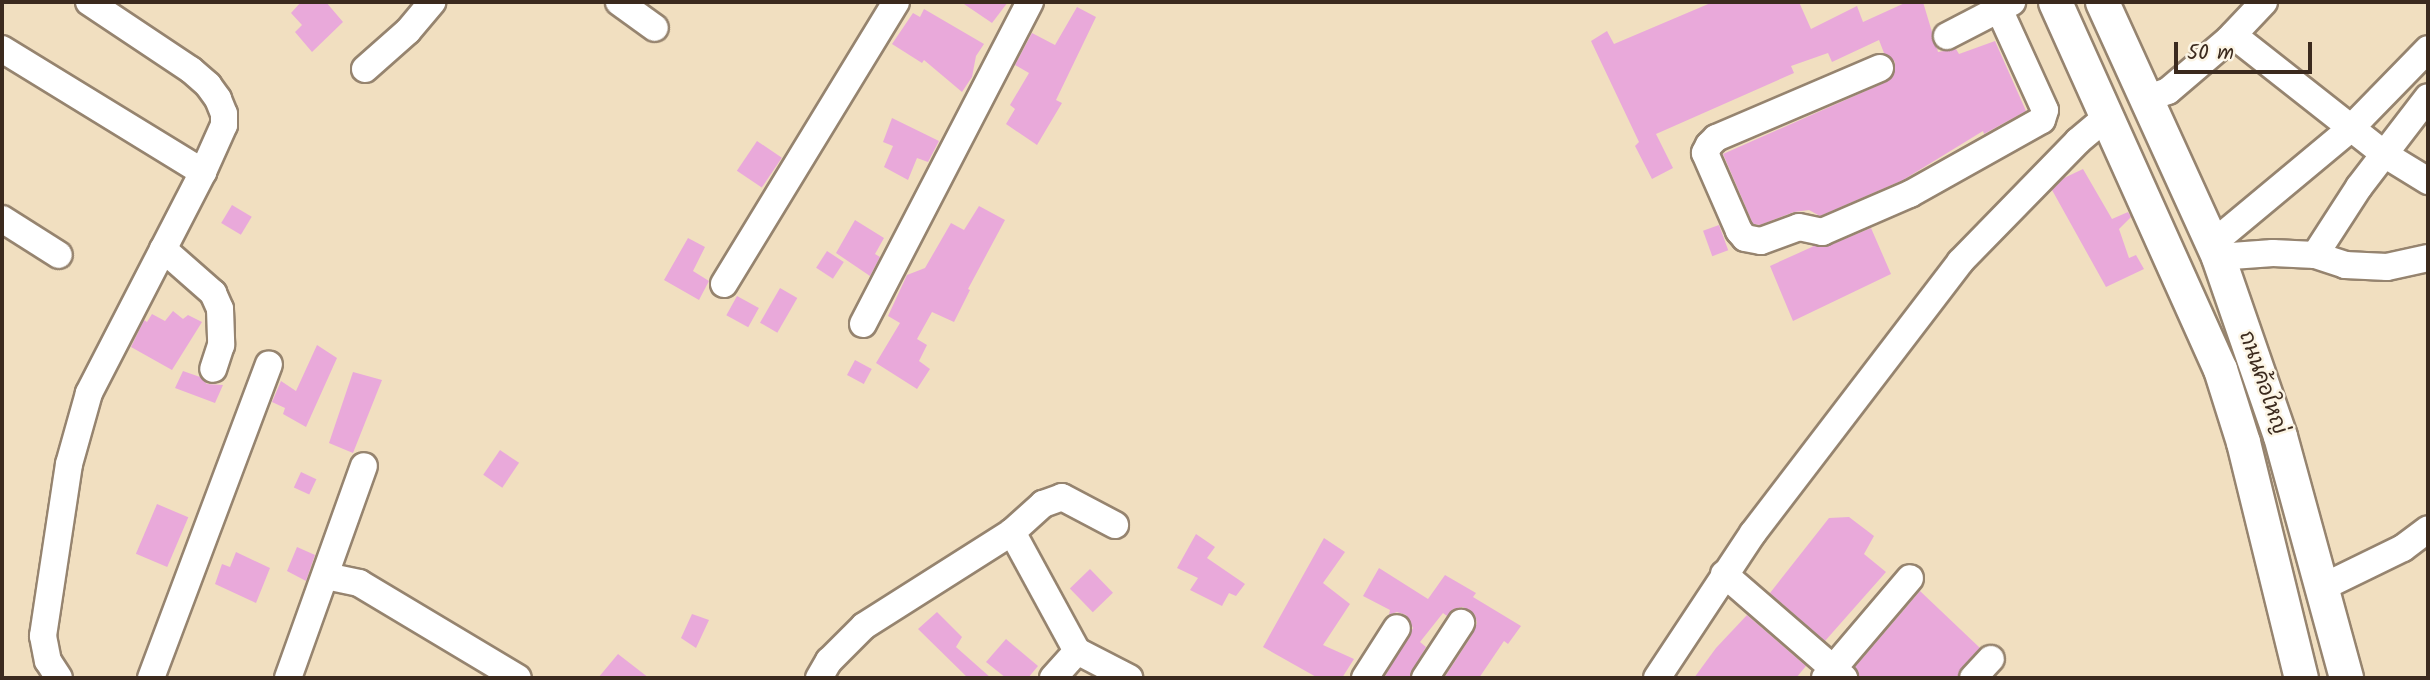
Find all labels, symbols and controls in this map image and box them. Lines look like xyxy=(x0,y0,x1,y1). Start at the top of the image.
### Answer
scale bar xyxy=(2178,28,2316,72)
text: 50 m xyxy=(2187,37,2234,70)
street label: ถนนค้อใหญ่ xyxy=(2233,328,2291,438)

